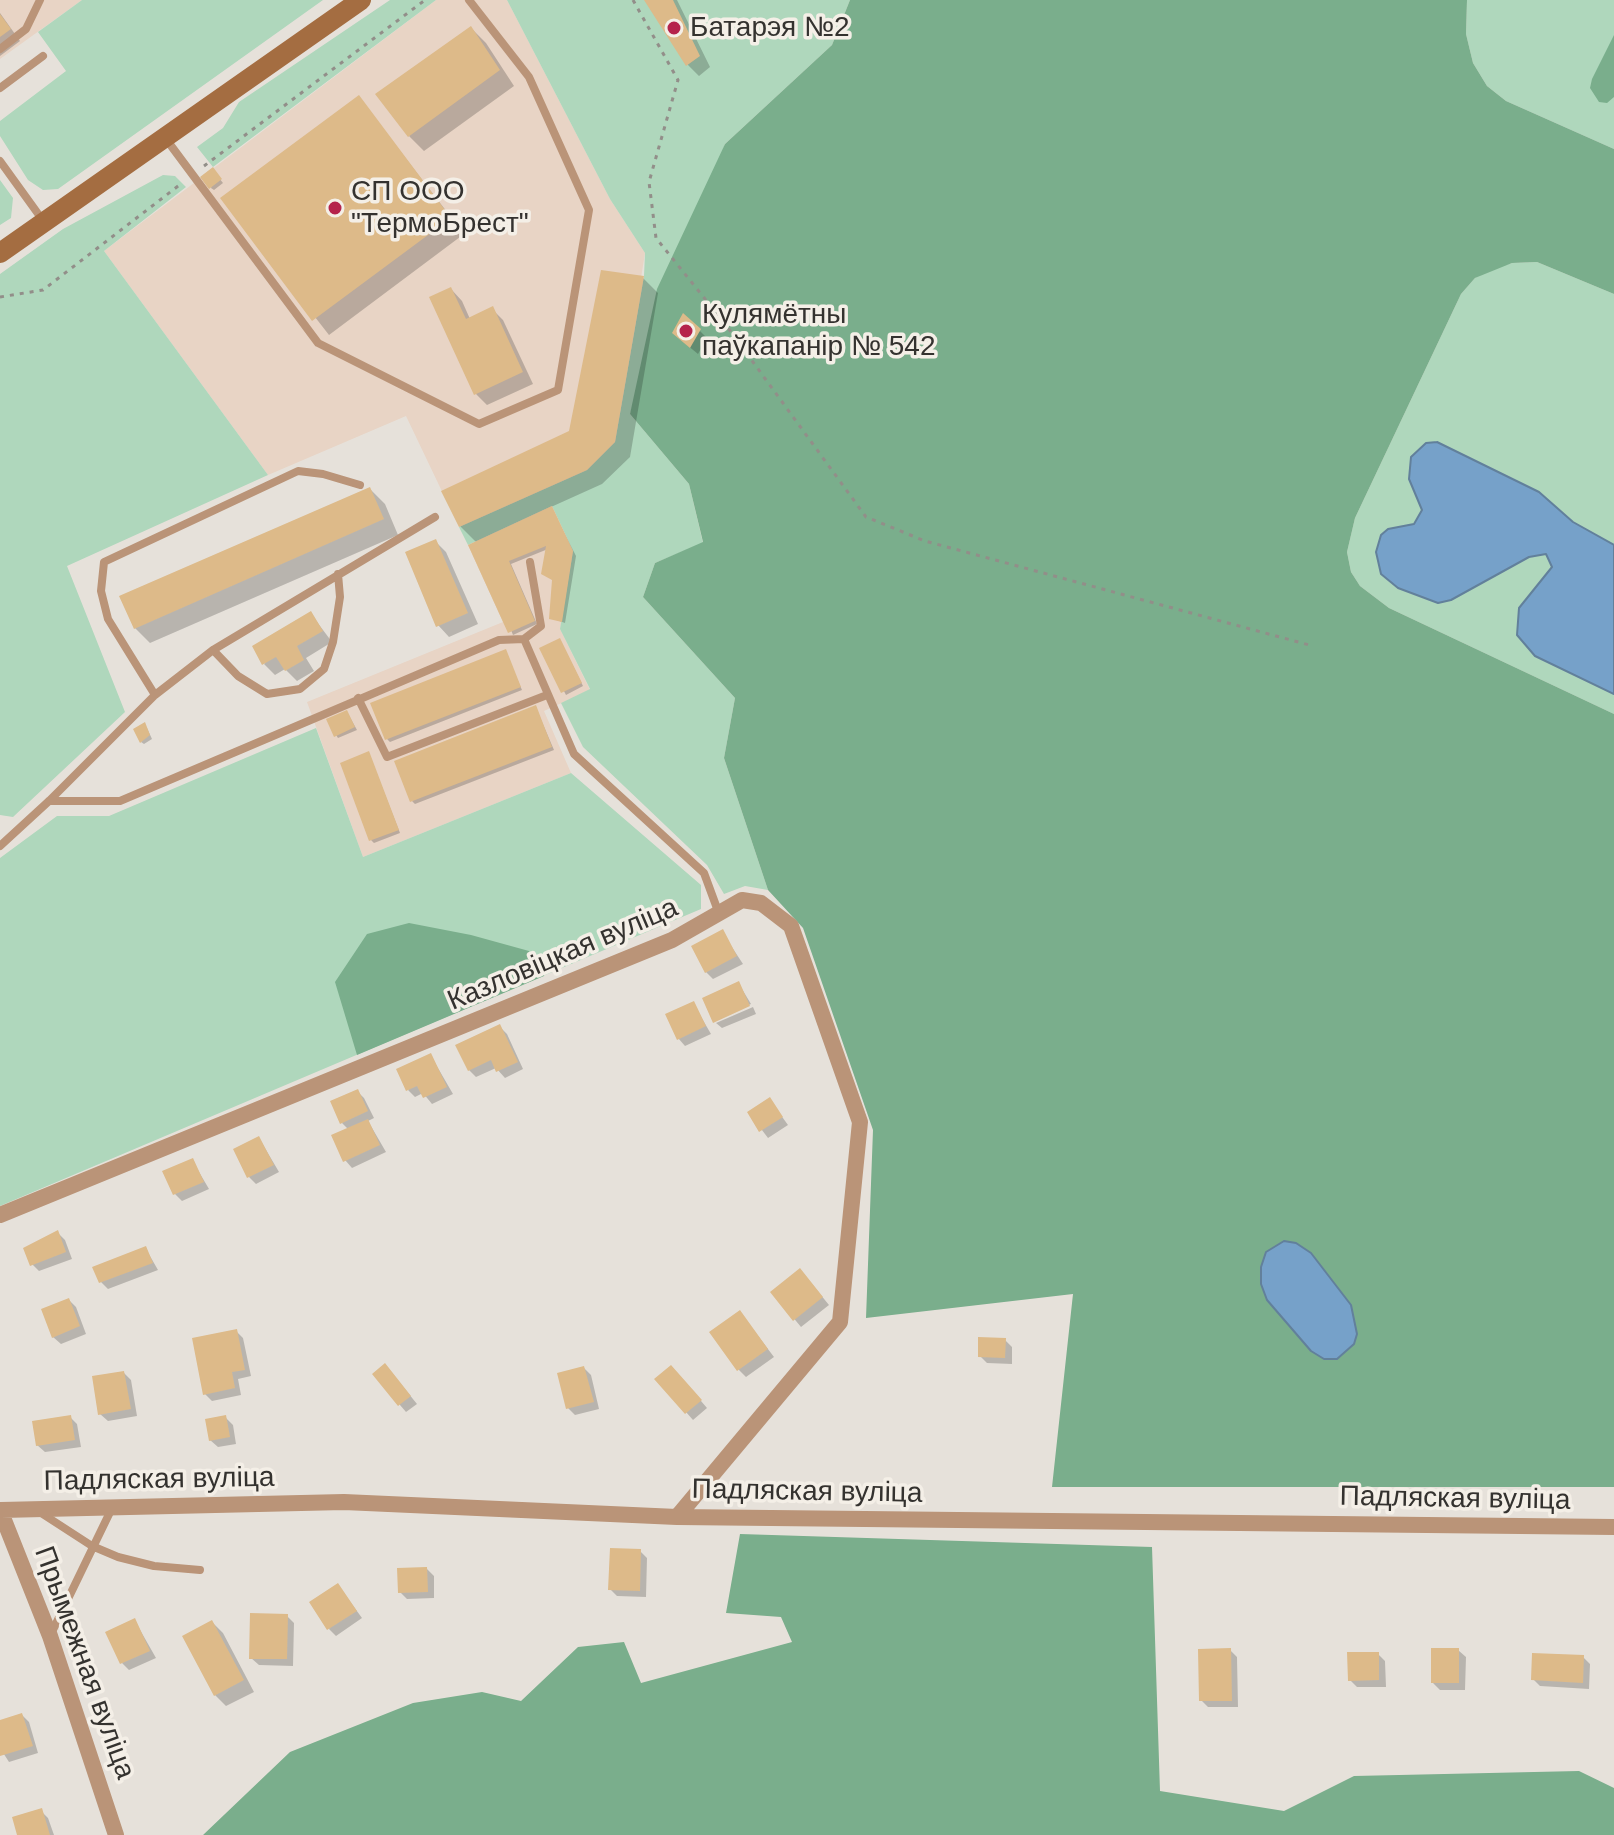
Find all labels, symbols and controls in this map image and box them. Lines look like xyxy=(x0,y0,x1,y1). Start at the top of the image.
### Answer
place label: Батарэя №2 xyxy=(690,11,850,45)
marker: Батарэя №2 xyxy=(665,19,683,37)
place label: СП ООО "ТермоБрест" xyxy=(351,175,529,241)
marker: СП ООО "ТермоБрест" xyxy=(326,199,344,217)
place label: Кулямётны паўкапанір № 542 xyxy=(702,298,935,364)
marker: Кулямётны паўкапанір № 542 xyxy=(677,322,695,340)
street label: Казловіцкая вуліца xyxy=(443,891,683,1019)
street label: Падляская вуліца xyxy=(43,1461,275,1499)
street label: Падляская вуліца xyxy=(691,1473,923,1511)
street label: Падляская вуліца xyxy=(1339,1480,1571,1518)
street label: Прымежная вуліца xyxy=(26,1542,142,1784)

